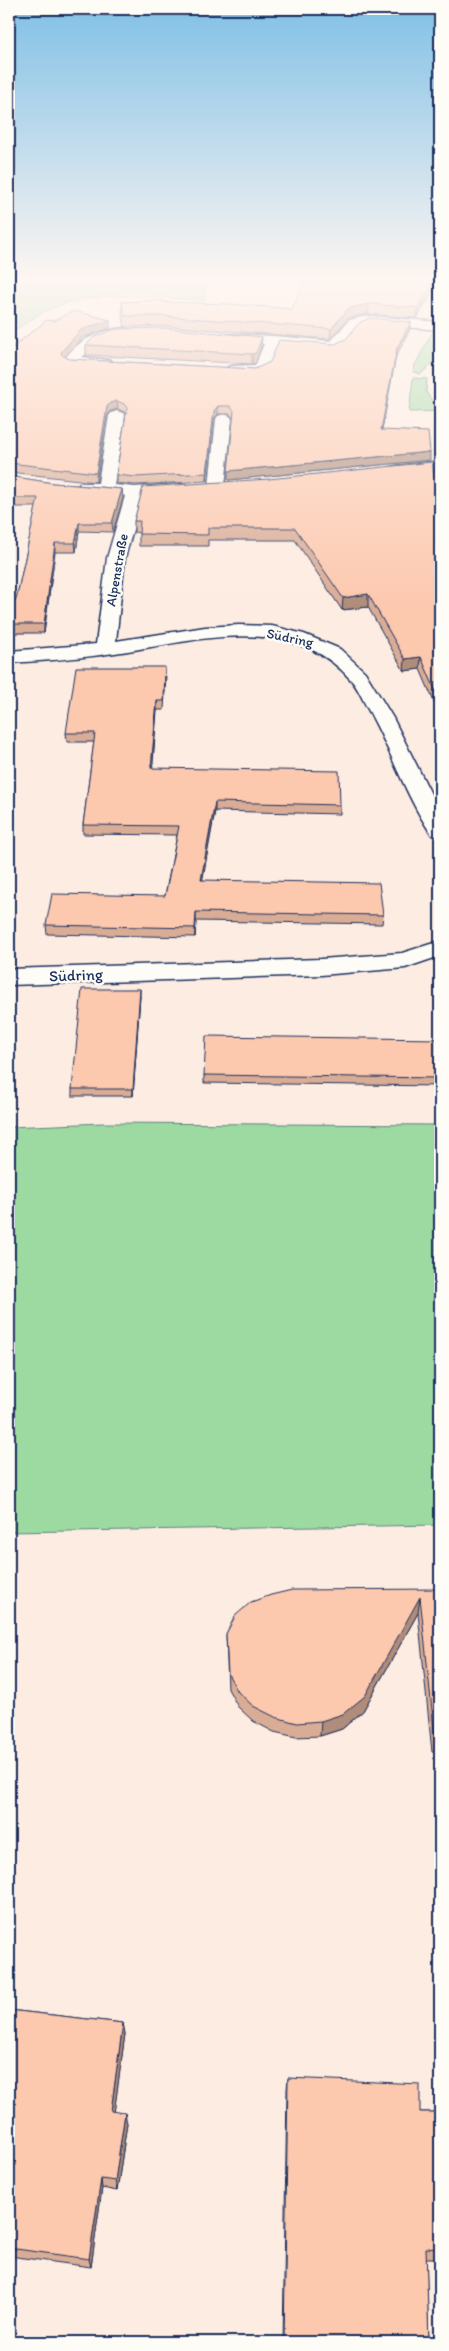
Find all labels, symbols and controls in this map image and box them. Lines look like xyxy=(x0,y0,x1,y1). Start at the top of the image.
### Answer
street label: Alpenstraße xyxy=(102,532,132,608)
street label: Südring xyxy=(265,625,316,651)
street label: Südring xyxy=(49,965,104,985)

